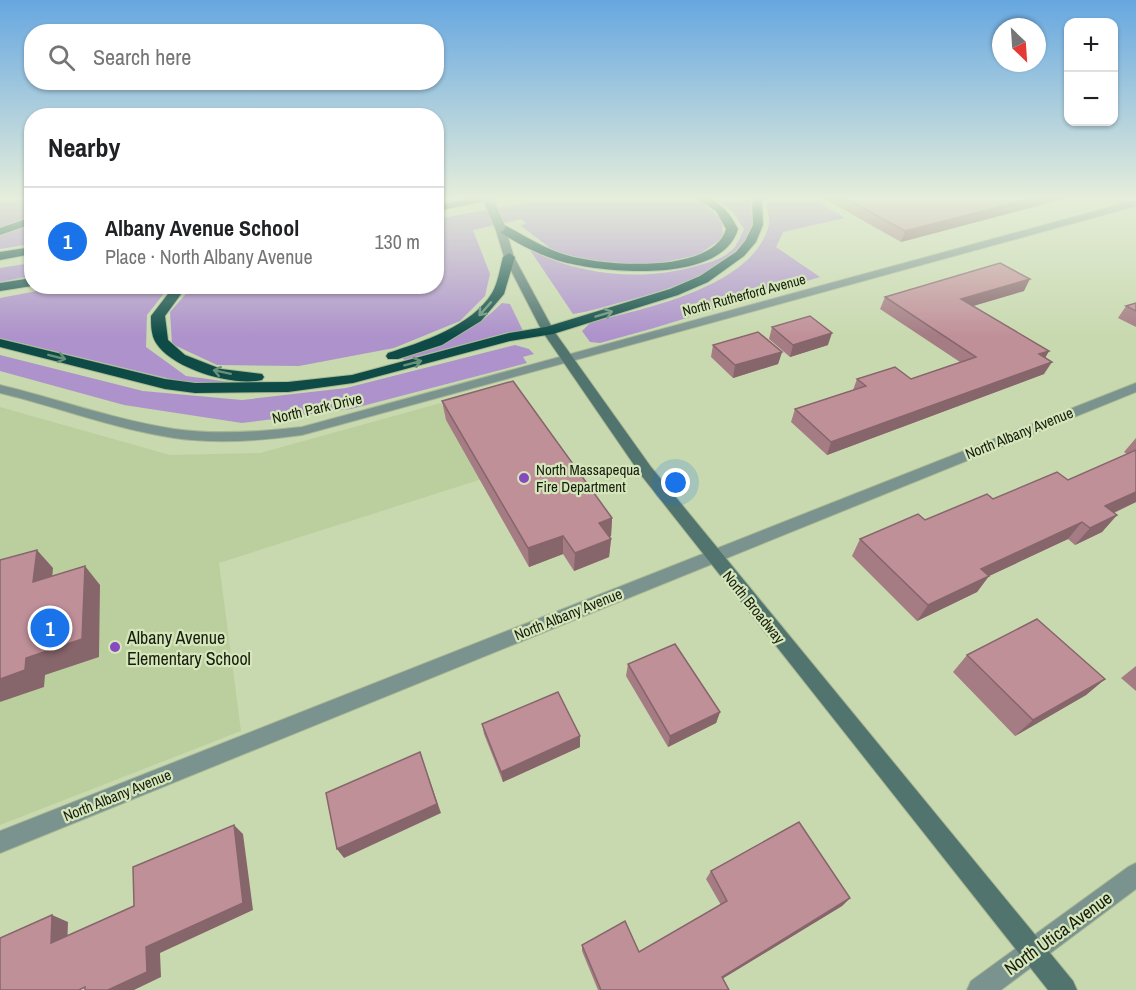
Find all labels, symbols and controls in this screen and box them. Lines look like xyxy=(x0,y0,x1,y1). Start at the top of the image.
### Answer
north arrow xyxy=(992,18,1046,72)
map controls xyxy=(1064,18,1118,126)
button: + xyxy=(1064,18,1118,72)
search box xyxy=(24,24,444,90)
icon: search xyxy=(45,41,78,74)
text: Search here xyxy=(93,42,191,72)
button: − xyxy=(1064,72,1118,126)
text: Nearby xyxy=(48,130,120,165)
text: Albany Avenue School xyxy=(105,213,299,243)
text: 1 xyxy=(63,228,72,255)
text: 130 m xyxy=(374,228,420,255)
text: Place · North Albany Avenue xyxy=(105,243,313,270)
street label: North Rutherford Avenue xyxy=(680,270,808,320)
one-way arrow xyxy=(478,301,492,316)
one-way arrow xyxy=(594,308,613,319)
one-way arrow xyxy=(47,351,66,363)
one-way arrow xyxy=(404,356,423,368)
one-way arrow xyxy=(212,366,232,377)
street label: North Park Drive xyxy=(270,387,364,429)
street label: North Albany Avenue xyxy=(962,402,1076,464)
place label: North Massapequa Fire Department xyxy=(536,459,640,497)
your location xyxy=(661,468,690,497)
marker: North Massapequa Fire Department xyxy=(517,471,531,485)
street label: North Broadway xyxy=(718,566,790,649)
street label: North Albany Avenue xyxy=(511,583,625,645)
pin: 1 xyxy=(31,606,70,650)
place label: Albany Avenue Elementary School xyxy=(126,625,251,671)
marker: Albany Avenue Elementary School xyxy=(108,640,122,654)
street label: North Albany Avenue xyxy=(60,764,174,826)
street label: North Utica Avenue xyxy=(999,885,1117,981)

